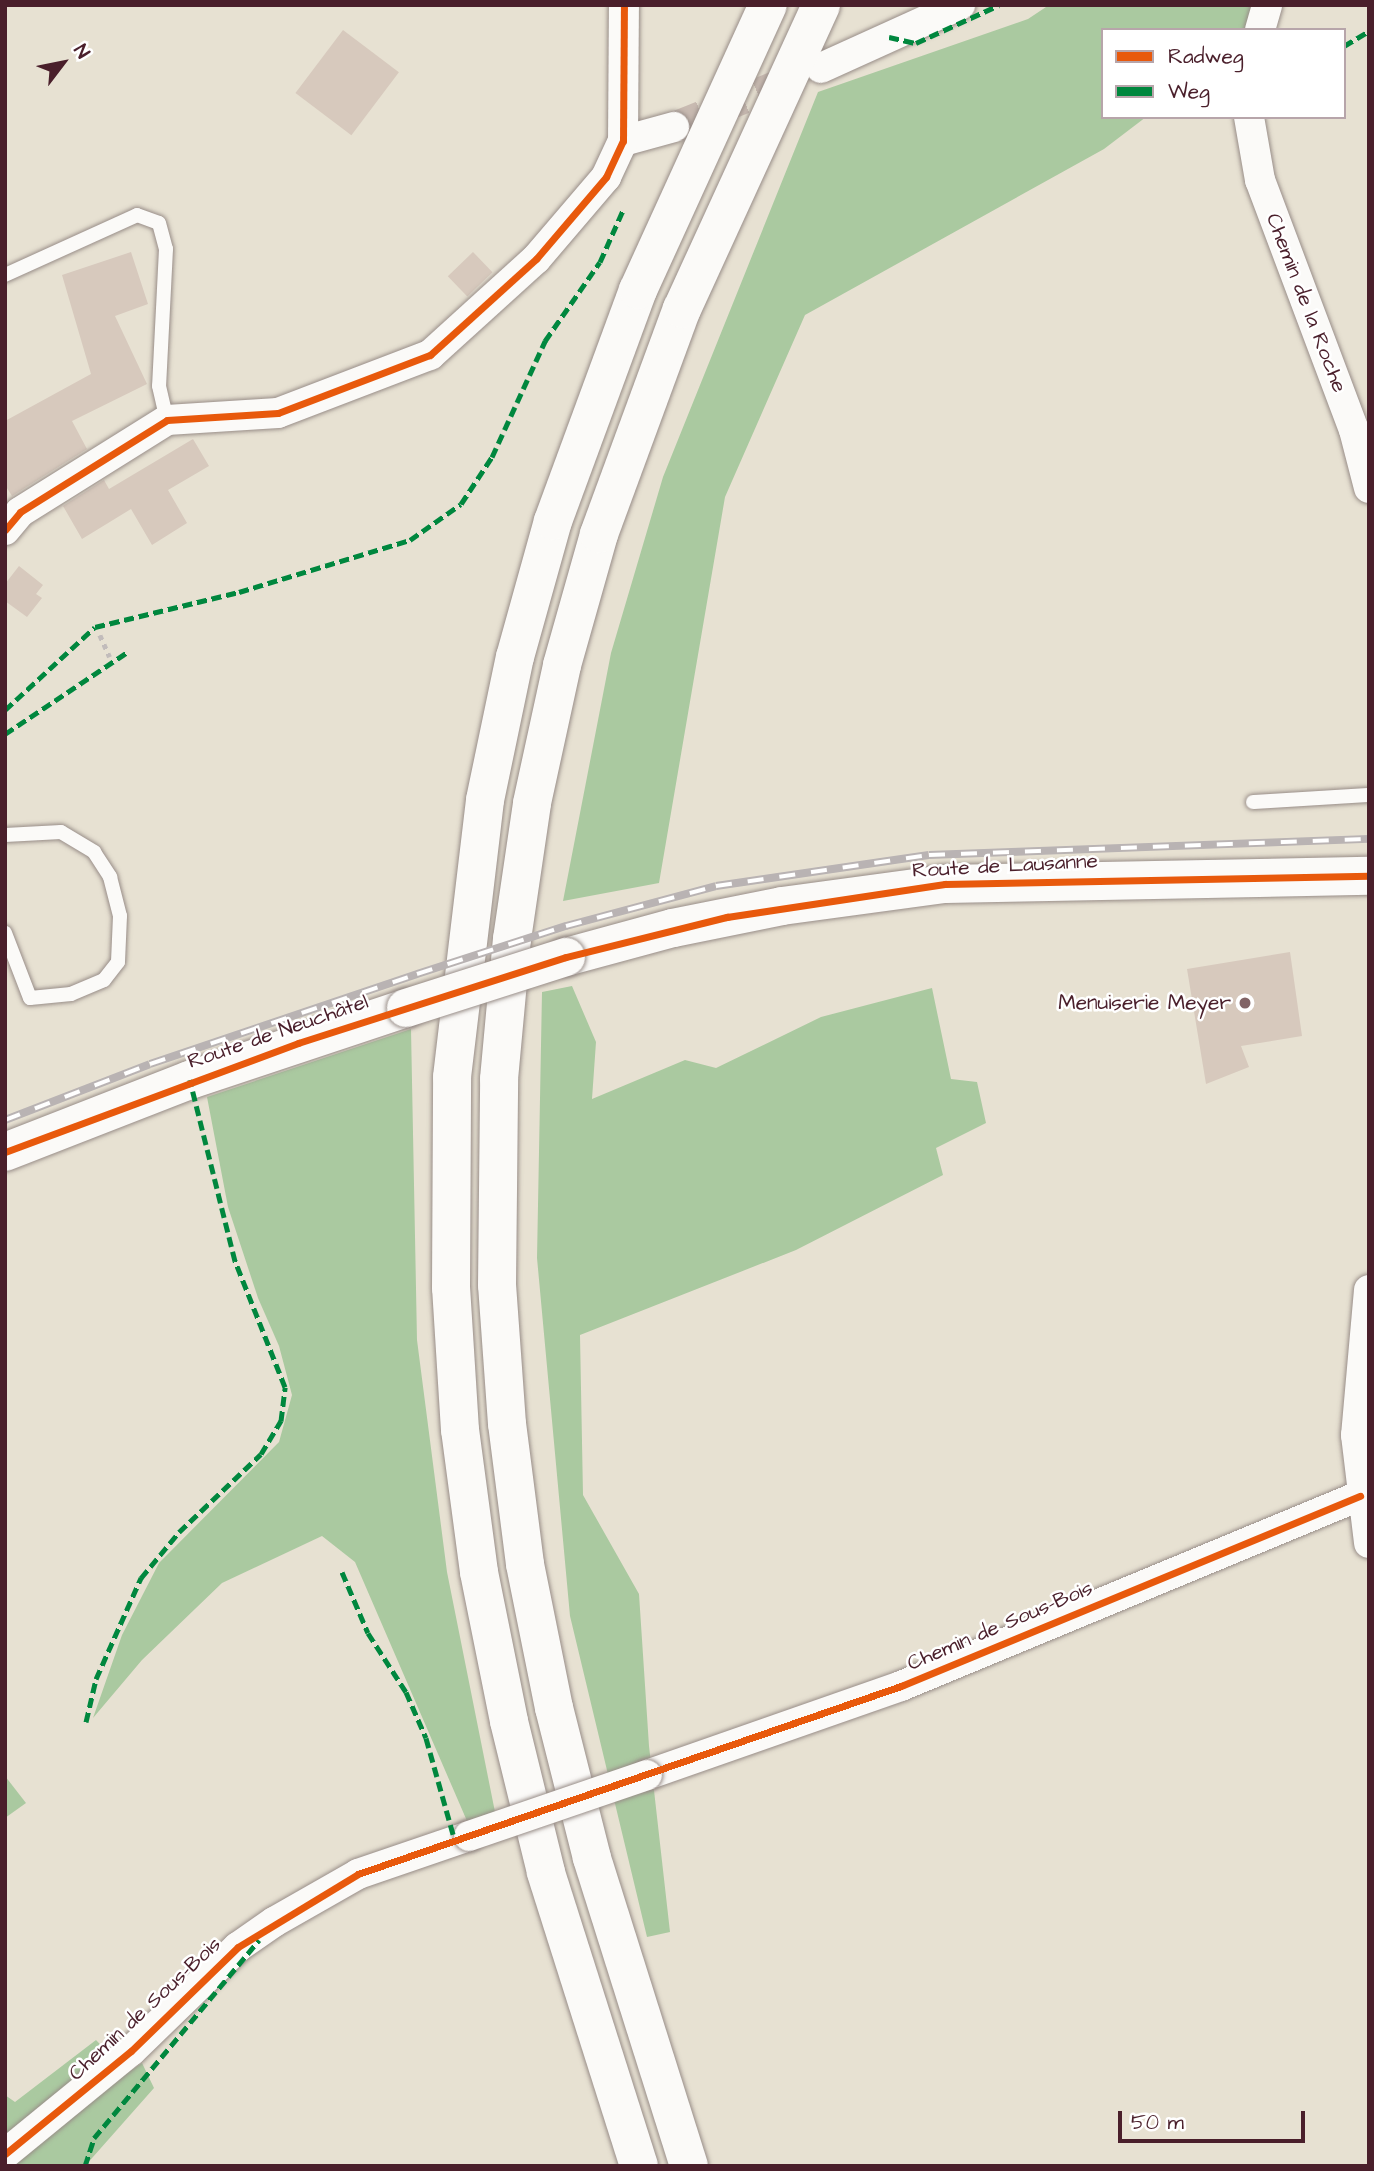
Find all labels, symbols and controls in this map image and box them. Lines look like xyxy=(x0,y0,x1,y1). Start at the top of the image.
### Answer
north arrow xyxy=(28,28,98,98)
legend xyxy=(1101,28,1346,119)
text: N xyxy=(67,39,96,64)
text: Radweg xyxy=(1168,42,1244,71)
text: Weg xyxy=(1168,77,1210,106)
street label: Chemin de la Roche xyxy=(1260,210,1352,396)
street label: Route de Lausanne xyxy=(912,849,1098,883)
street label: Route de Neuchâtel xyxy=(185,989,371,1075)
place label: Menuiserie Meyer xyxy=(1058,990,1231,1016)
marker: Menuiserie Meyer xyxy=(1237,995,1253,1011)
street label: Chemin de Sous-Bois xyxy=(903,1576,1097,1676)
street label: Chemin de Sous-Bois xyxy=(64,1932,226,2086)
scale bar xyxy=(1122,2098,1309,2142)
text: 50 m xyxy=(1131,2108,1184,2137)

